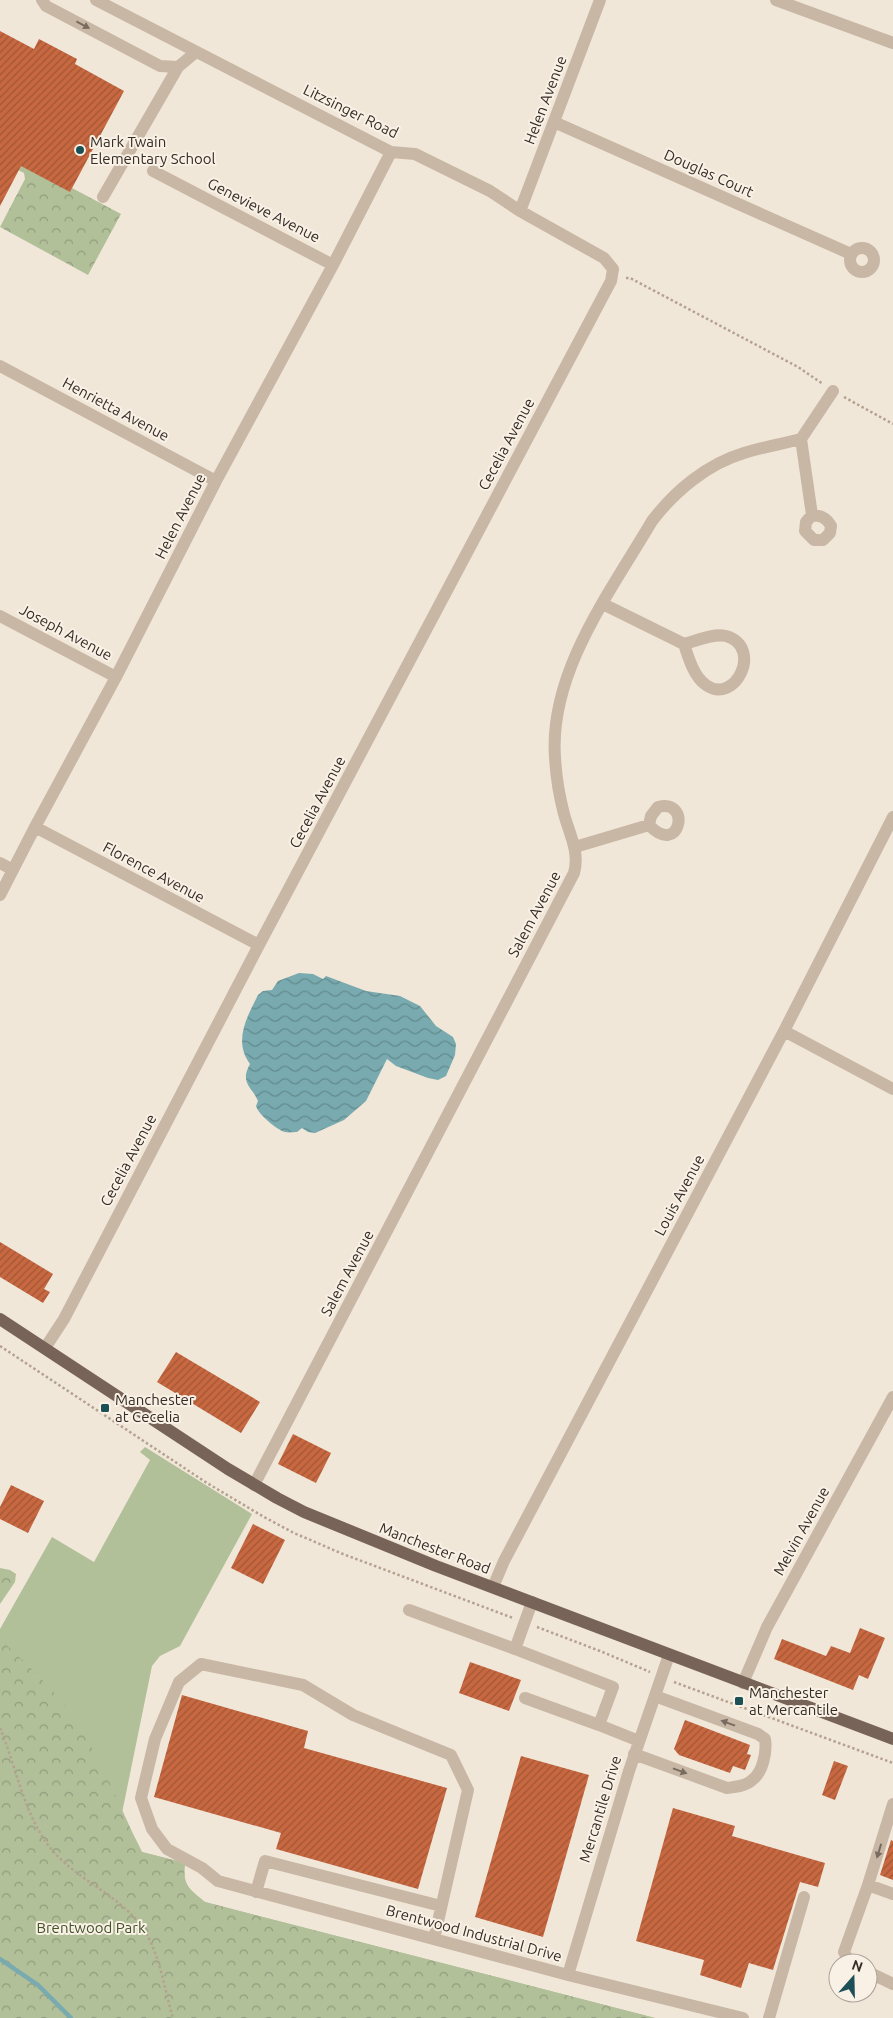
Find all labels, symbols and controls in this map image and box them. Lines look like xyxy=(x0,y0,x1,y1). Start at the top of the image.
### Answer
one-way arrow xyxy=(76,21,90,29)
street label: Helen Avenue xyxy=(520,53,570,147)
street label: Litzsinger Road xyxy=(301,81,401,141)
place label: Mark Twain Elementary School xyxy=(90,133,216,167)
marker: Mark Twain Elementary School xyxy=(74,144,86,156)
street label: Douglas Court xyxy=(662,146,757,200)
street label: Genevieve Avenue xyxy=(205,174,323,246)
street label: Henrietta Avenue xyxy=(60,374,172,444)
street label: Cecelia Avenue xyxy=(475,395,537,493)
street label: Helen Avenue xyxy=(151,470,209,562)
street label: Joseph Avenue xyxy=(17,600,115,664)
street label: Cecelia Avenue xyxy=(286,753,348,851)
street label: Florence Avenue xyxy=(100,838,208,906)
street label: Salem Avenue xyxy=(504,868,564,960)
street label: Cecelia Avenue xyxy=(97,1111,159,1209)
street label: Louis Avenue xyxy=(651,1152,707,1238)
street label: Salem Avenue xyxy=(317,1227,377,1319)
place label: Manchester at Cecelia xyxy=(115,1391,195,1425)
marker: Manchester at Cecelia xyxy=(99,1402,111,1414)
street label: Melvin Avenue xyxy=(770,1484,832,1578)
street label: Manchester Road xyxy=(377,1519,493,1577)
place label: Manchester at Mercantile xyxy=(749,1684,838,1718)
marker: Manchester at Mercantile xyxy=(733,1695,745,1707)
one-way arrow xyxy=(720,1719,735,1727)
street label: Mercantile Drive xyxy=(576,1754,624,1864)
one-way arrow xyxy=(673,1767,688,1775)
one-way arrow xyxy=(874,1843,882,1858)
street label: Brentwood Industrial Drive xyxy=(384,1901,564,1965)
park label: Brentwood Park xyxy=(36,1919,146,1936)
north arrow xyxy=(828,1953,878,2003)
text: N xyxy=(850,1956,865,1975)

